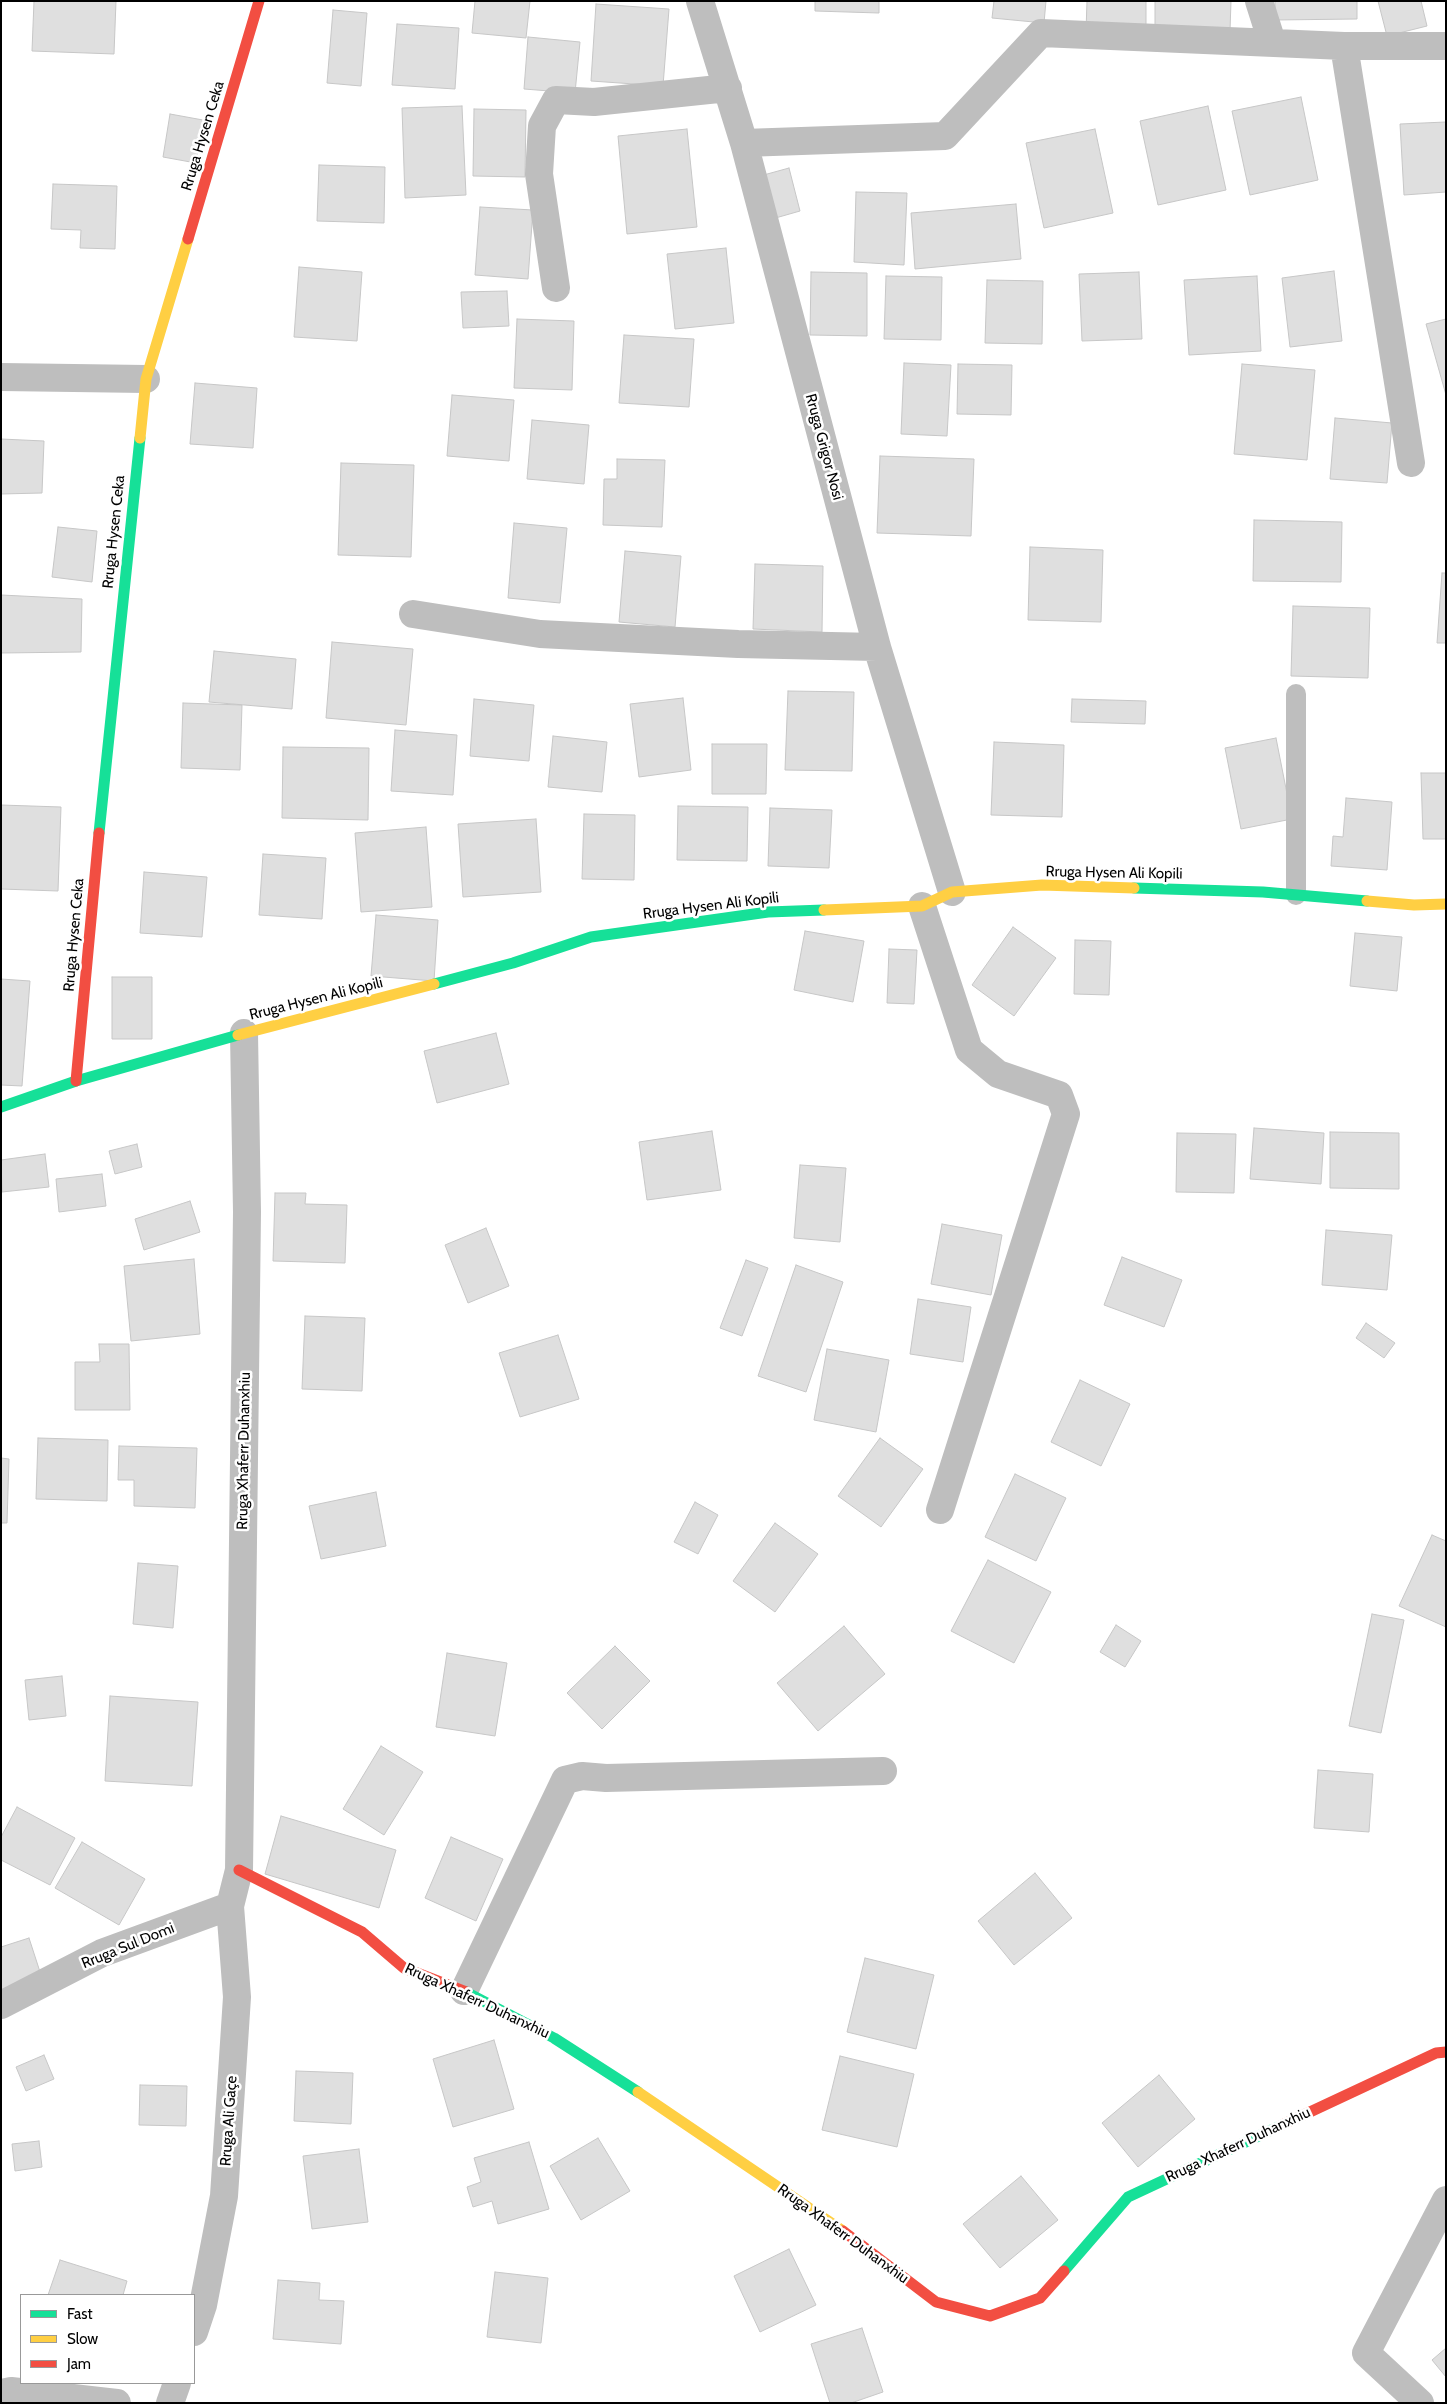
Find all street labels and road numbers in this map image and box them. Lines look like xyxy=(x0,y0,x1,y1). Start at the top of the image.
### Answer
street label: Rruga Hysen Ceka xyxy=(178,79,228,193)
street label: Rruga Grigor Nosi xyxy=(801,392,847,502)
street label: Rruga Hysen Ceka xyxy=(99,474,129,590)
street label: Rruga Hysen Ali Kopili xyxy=(1045,863,1183,883)
street label: Rruga Hysen Ceka xyxy=(60,878,88,992)
street label: Rruga Hysen Ali Kopili xyxy=(642,889,780,923)
street label: Rruga Hysen Ali Kopili xyxy=(247,974,385,1024)
street label: Rruga Xhaferr Duhanxhiu xyxy=(234,1372,254,1530)
street label: Rruga Sul Domi xyxy=(79,1919,177,1973)
street label: Rruga Xhaferr Duhanxhiu xyxy=(402,1960,552,2042)
street label: Rruga Ali Gaçe xyxy=(217,2075,241,2167)
street label: Rruga Xhaferr Duhanxhiu xyxy=(1163,2104,1313,2186)
street label: Rruga Xhaferr Duhanxhiu xyxy=(774,2180,912,2288)

